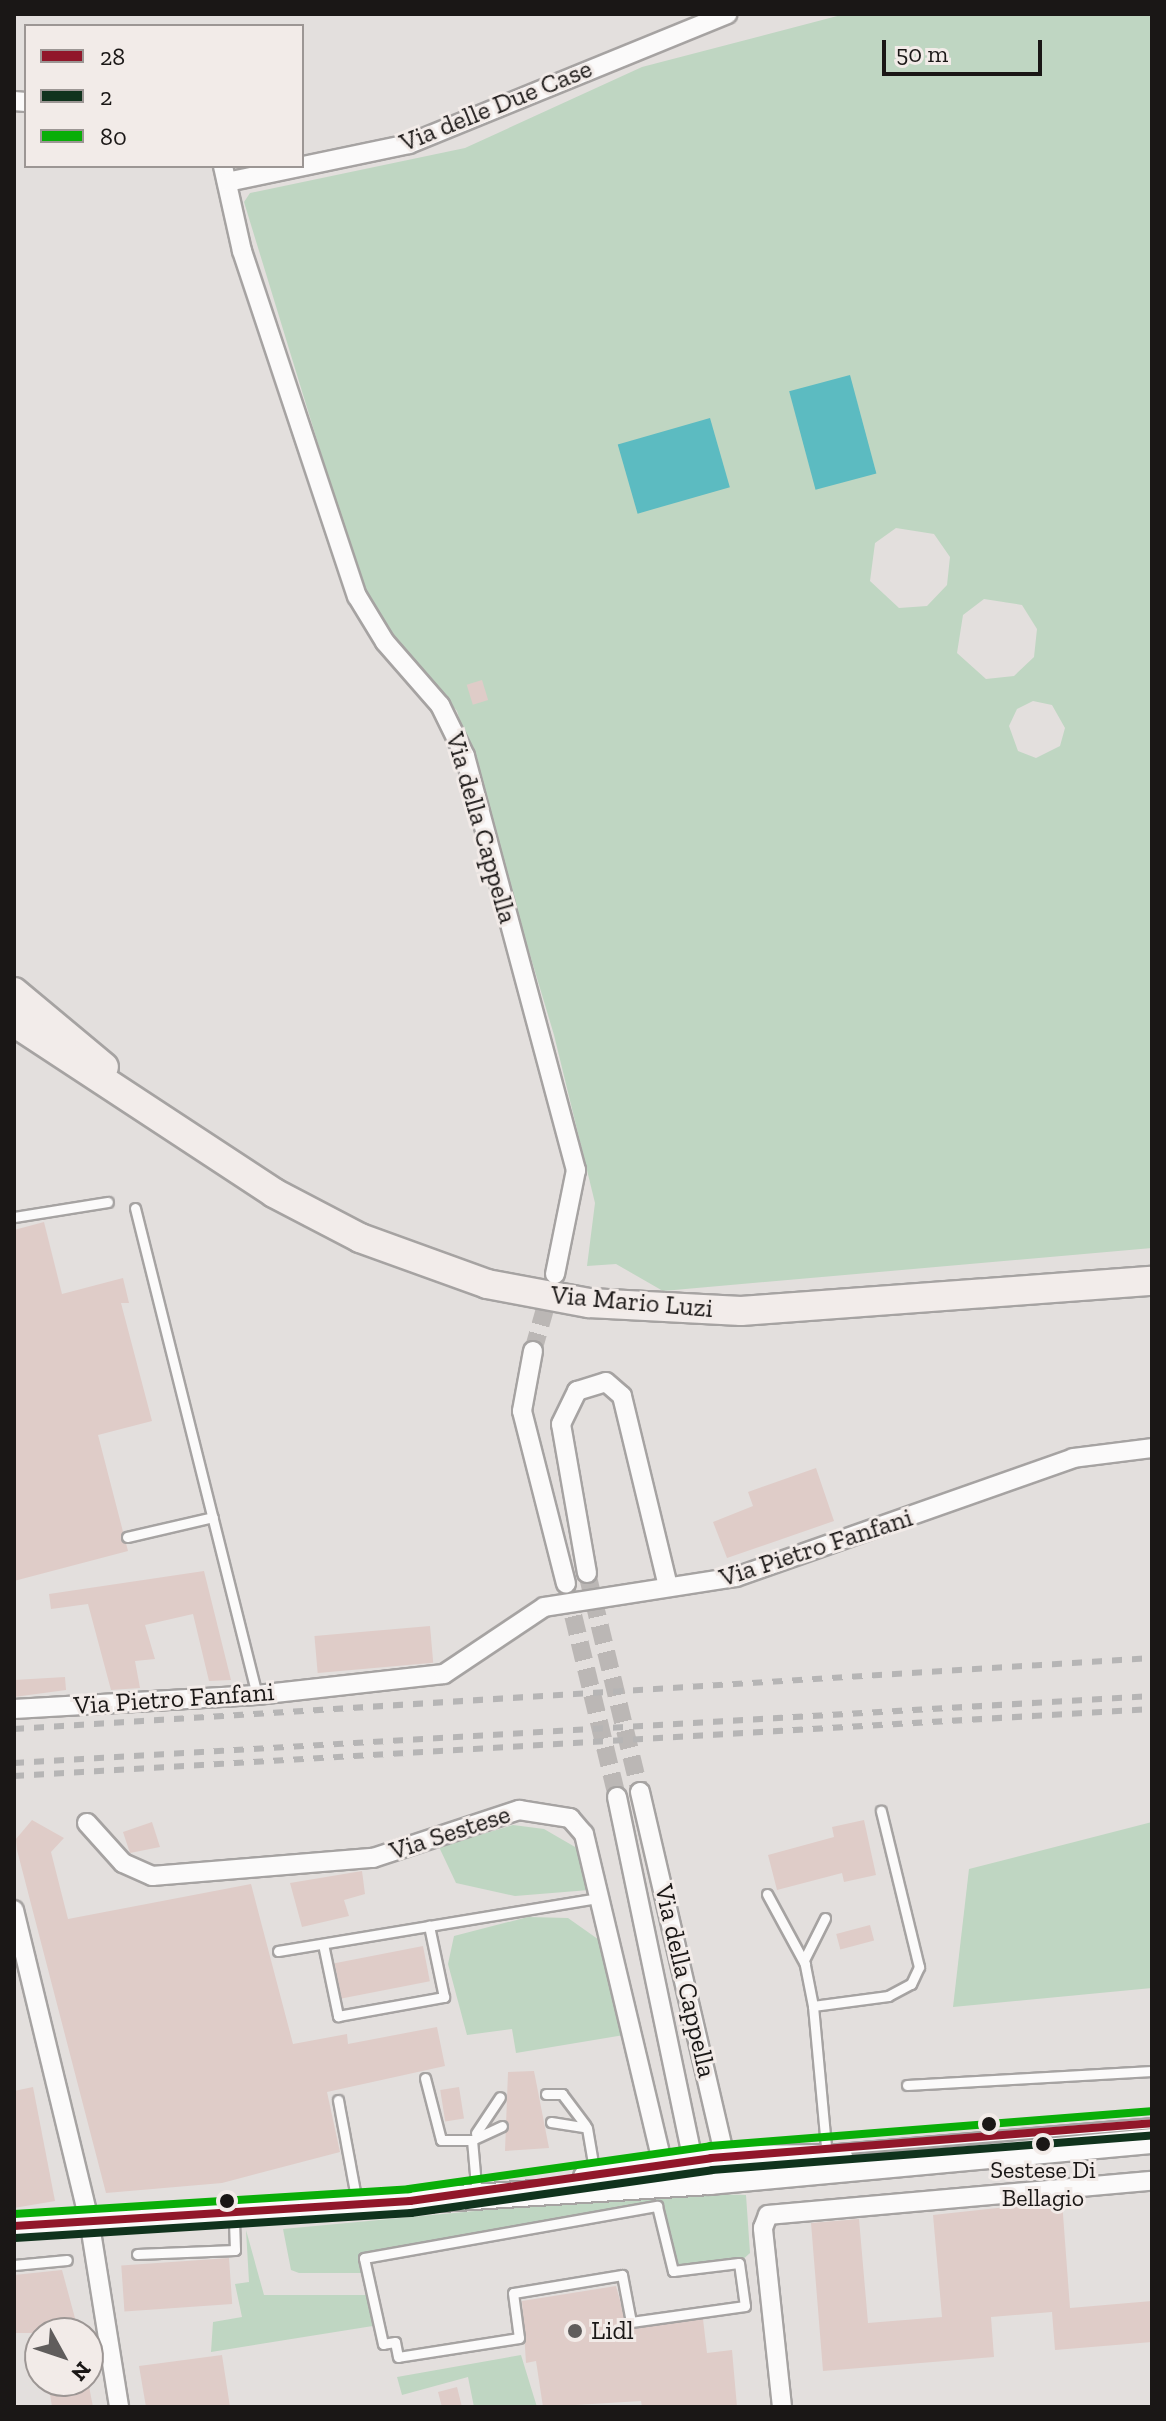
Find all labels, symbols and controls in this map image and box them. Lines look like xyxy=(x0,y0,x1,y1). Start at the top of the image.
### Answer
legend xyxy=(24,24,304,168)
scale bar xyxy=(886,24,1046,74)
text: 50 m xyxy=(896,39,948,68)
text: 28 xyxy=(100,42,125,71)
street label: Via delle Due Case xyxy=(395,53,597,159)
text: 2 xyxy=(100,82,112,111)
text: 80 xyxy=(100,122,127,151)
street label: Via della Cappella xyxy=(439,729,523,927)
street label: Via Mario Luzi xyxy=(550,1279,714,1325)
street label: Via Pietro Fanfani xyxy=(716,1502,916,1594)
street label: Via Pietro Fanfani xyxy=(73,1676,275,1722)
street label: Via Sestese xyxy=(386,1799,514,1867)
street label: Via della Cappella xyxy=(648,1881,722,2081)
unlabelled marker xyxy=(981,2116,997,2132)
marker: Sestese Di Bellagio xyxy=(1035,2136,1051,2152)
place label: Sestese Di Bellagio xyxy=(990,2156,1096,2212)
unlabelled marker xyxy=(219,2193,235,2209)
place label: Lidl xyxy=(591,2315,634,2347)
north arrow xyxy=(24,2317,104,2397)
marker: Lidl xyxy=(566,2322,584,2340)
text: N xyxy=(66,2356,97,2387)

